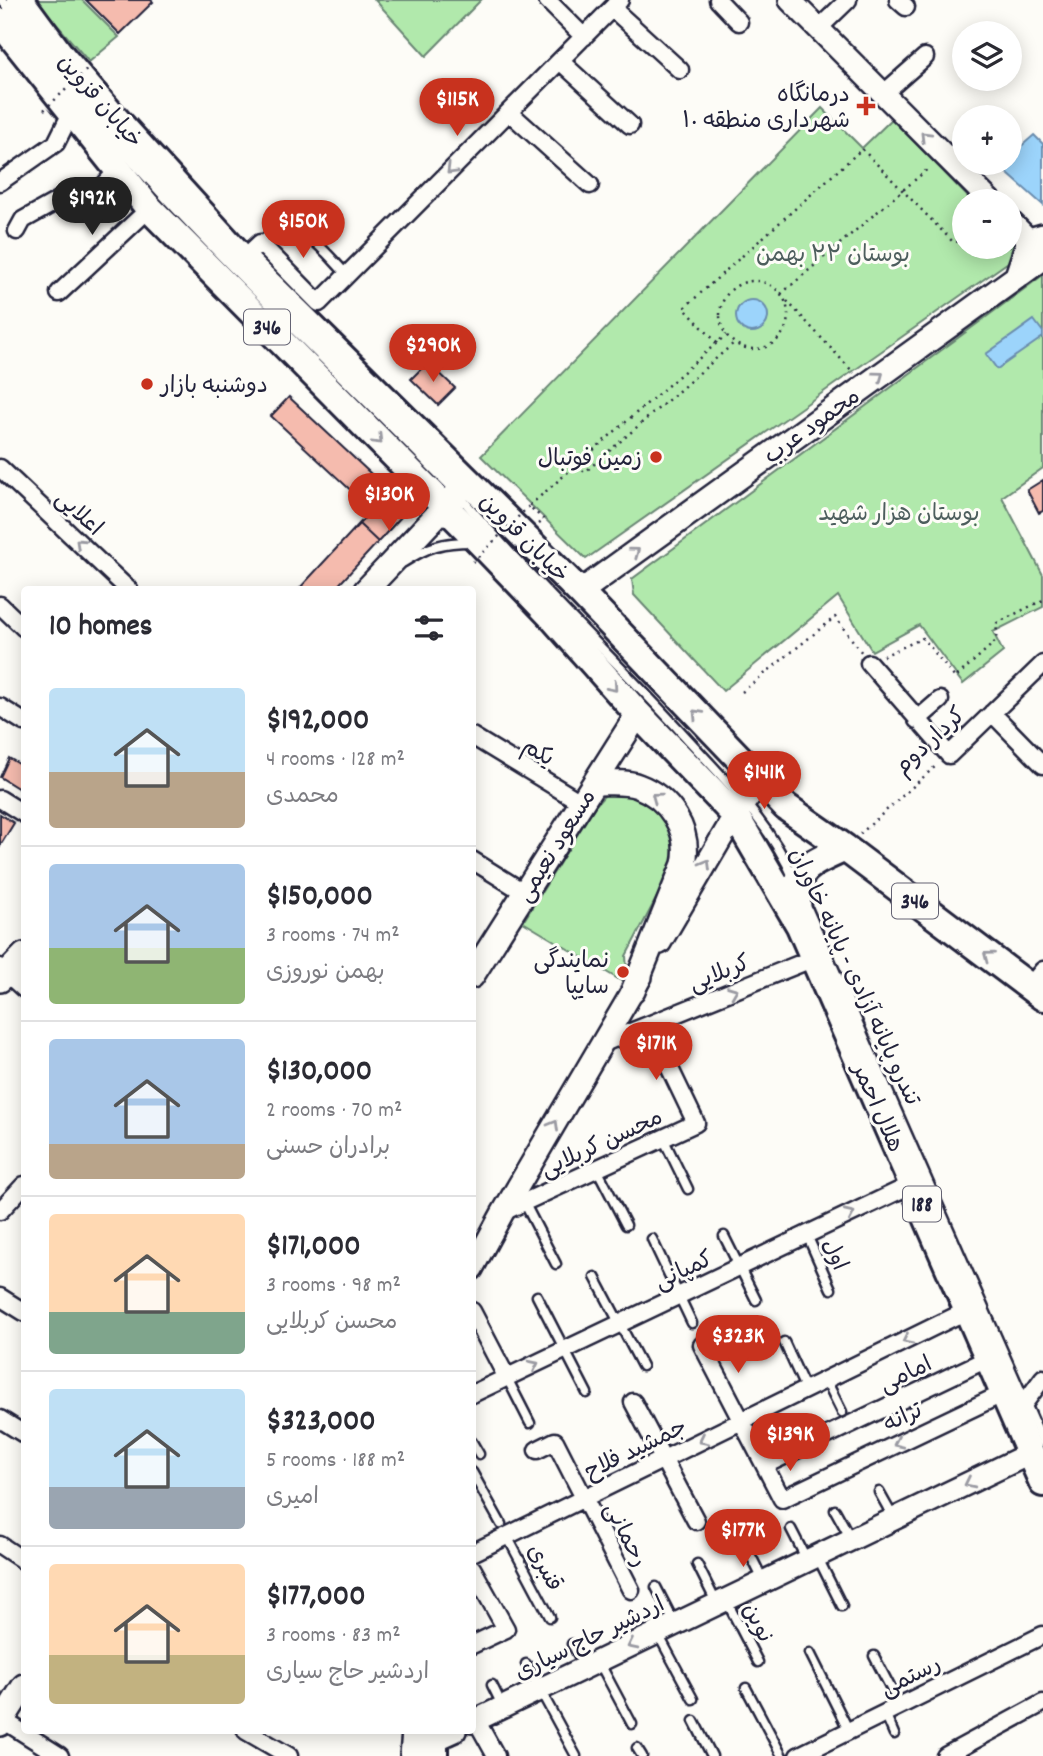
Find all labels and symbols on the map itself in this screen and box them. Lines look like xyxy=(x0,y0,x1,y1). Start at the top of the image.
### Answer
street label: خیابان قزوین xyxy=(48,48,149,157)
pin: $115K xyxy=(408,78,506,138)
place label: درمانگاه شهرداری منطقه ۱۰ xyxy=(682,80,850,139)
marker: درمانگاه شهرداری منطقه ۱۰ xyxy=(856,96,876,116)
one-way arrow xyxy=(920,131,933,144)
one-way arrow xyxy=(447,162,460,175)
pin: $192K xyxy=(43,177,141,237)
pin: $150K xyxy=(254,201,352,260)
park label: بوستان ۲۲ بهمن xyxy=(756,240,910,273)
road number: 346 xyxy=(244,310,290,344)
pin: $290K xyxy=(384,324,482,384)
place label: دوشنبه بازار xyxy=(159,371,268,404)
one-way arrow xyxy=(871,372,884,384)
marker: دوشنبه بازار xyxy=(139,376,155,392)
street label: محمود عرب xyxy=(758,382,868,474)
one-way arrow xyxy=(370,432,383,445)
place label: زمین فوتبال xyxy=(538,444,642,477)
marker: زمین فوتبال xyxy=(648,449,664,465)
pin: $130K xyxy=(340,474,438,533)
street label: اعلایی xyxy=(46,484,109,545)
street label: خیابان قزوین xyxy=(470,487,575,592)
park label: بوستان هزار شهید xyxy=(818,499,980,532)
one-way arrow xyxy=(75,539,88,551)
one-way arrow xyxy=(627,548,640,561)
one-way arrow xyxy=(605,679,617,692)
street label: کردار دوم xyxy=(888,701,975,784)
one-way arrow xyxy=(693,710,706,723)
street label: یکم xyxy=(515,731,560,777)
pin: $141K xyxy=(715,752,813,811)
street label: مسعود نعیمی xyxy=(510,784,606,910)
one-way arrow xyxy=(651,793,663,806)
street label: تندرو پایانه آزادی - پایانه خاوران xyxy=(779,843,927,1112)
one-way arrow xyxy=(698,859,711,872)
road number: 346 xyxy=(892,884,938,918)
place label: نمایندگی سایپا xyxy=(533,946,609,1005)
street label: کربلایی xyxy=(685,948,756,1002)
one-way arrow xyxy=(984,952,996,965)
marker: نمایندگی سایپا xyxy=(615,964,631,980)
one-way arrow xyxy=(726,986,738,1000)
pin: $171K xyxy=(607,1023,705,1082)
street label: هلال احمر xyxy=(841,1057,910,1158)
street label: محسن کربلایی xyxy=(536,1102,669,1188)
one-way arrow xyxy=(546,1119,559,1132)
road number: 188 xyxy=(903,1186,941,1222)
one-way arrow xyxy=(843,1209,855,1223)
street label: اول xyxy=(811,1234,854,1277)
street label: کمپانی xyxy=(650,1244,719,1300)
pin: $323K xyxy=(689,1316,787,1375)
one-way arrow xyxy=(902,1332,914,1346)
street label: امامی xyxy=(875,1349,939,1403)
one-way arrow xyxy=(527,1359,539,1373)
street label: ترانه xyxy=(878,1396,929,1443)
street label: جمشید فلاح xyxy=(580,1412,694,1490)
pin: $139K xyxy=(741,1414,839,1473)
one-way arrow xyxy=(698,1432,710,1446)
one-way arrow xyxy=(893,1435,905,1449)
one-way arrow xyxy=(964,1475,976,1489)
street label: رحمانی xyxy=(594,1497,654,1574)
pin: $177K xyxy=(694,1510,792,1569)
street label: قنبری xyxy=(517,1539,569,1598)
street label: اردشیر حاج سیاری xyxy=(510,1590,671,1691)
street label: نوین xyxy=(732,1598,780,1649)
one-way arrow xyxy=(627,1637,639,1651)
street label: رستمی xyxy=(876,1649,947,1707)

